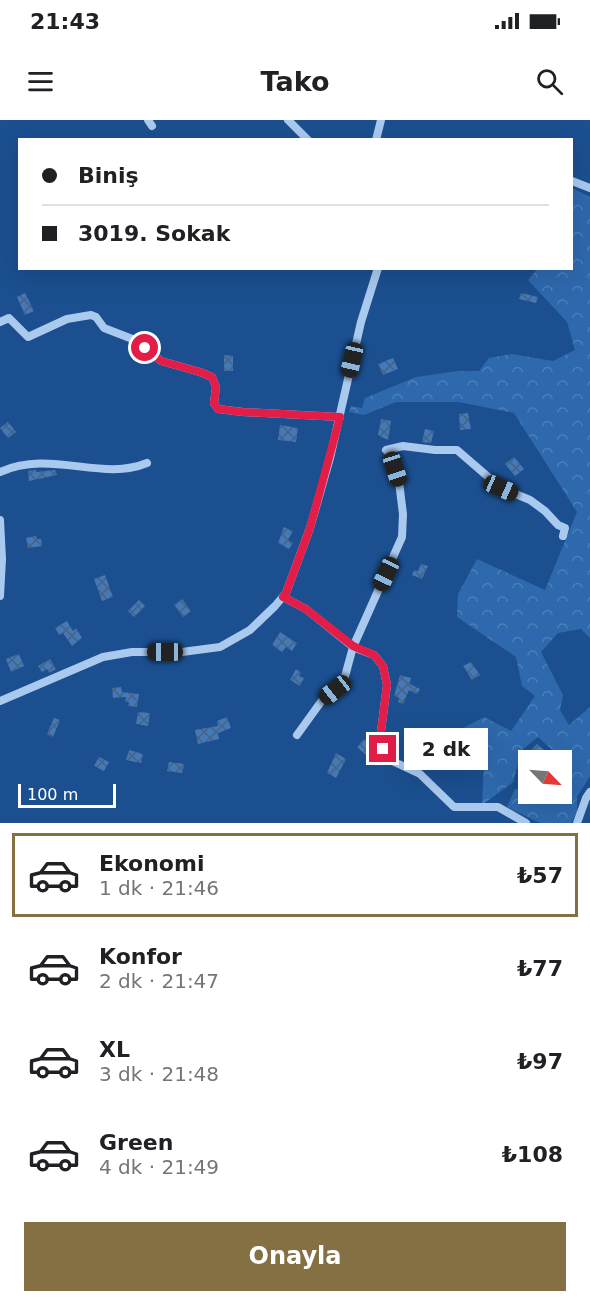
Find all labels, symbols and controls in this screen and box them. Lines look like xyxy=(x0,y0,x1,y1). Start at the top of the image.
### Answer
text: 21:43 xyxy=(30,9,100,34)
icon: menu xyxy=(24,65,57,98)
icon: search xyxy=(533,65,566,98)
text: Tako xyxy=(261,66,329,97)
text: Biniş xyxy=(78,163,139,188)
text: 3019. Sokak xyxy=(78,221,230,246)
route start xyxy=(131,334,158,361)
car xyxy=(339,340,365,380)
car xyxy=(381,449,409,489)
car xyxy=(481,472,521,504)
car xyxy=(370,554,402,594)
car xyxy=(147,643,183,661)
car xyxy=(315,672,355,708)
callout: 2 dk xyxy=(404,728,488,770)
route end xyxy=(369,735,396,762)
text: 2 dk xyxy=(422,737,470,761)
north arrow xyxy=(518,750,572,804)
map controls xyxy=(518,750,572,804)
scale bar xyxy=(18,781,116,808)
text: 100 m xyxy=(27,785,78,804)
icon: car xyxy=(27,848,81,902)
text: Ekonomi xyxy=(99,851,204,876)
text: ₺57 xyxy=(517,863,563,888)
text: 1 dk · 21:46 xyxy=(99,876,219,900)
icon: car xyxy=(27,941,81,995)
text: Konfor xyxy=(99,944,182,969)
text: ₺77 xyxy=(517,956,563,981)
text: 2 dk · 21:47 xyxy=(99,969,219,993)
icon: car xyxy=(27,1034,81,1088)
text: XL xyxy=(99,1037,130,1062)
text: ₺97 xyxy=(517,1049,563,1074)
text: 3 dk · 21:48 xyxy=(99,1062,219,1086)
icon: car xyxy=(27,1127,81,1181)
text: Green xyxy=(99,1130,173,1155)
text: ₺108 xyxy=(502,1142,563,1167)
text: 4 dk · 21:49 xyxy=(99,1155,219,1179)
button: Onayla xyxy=(24,1222,566,1291)

